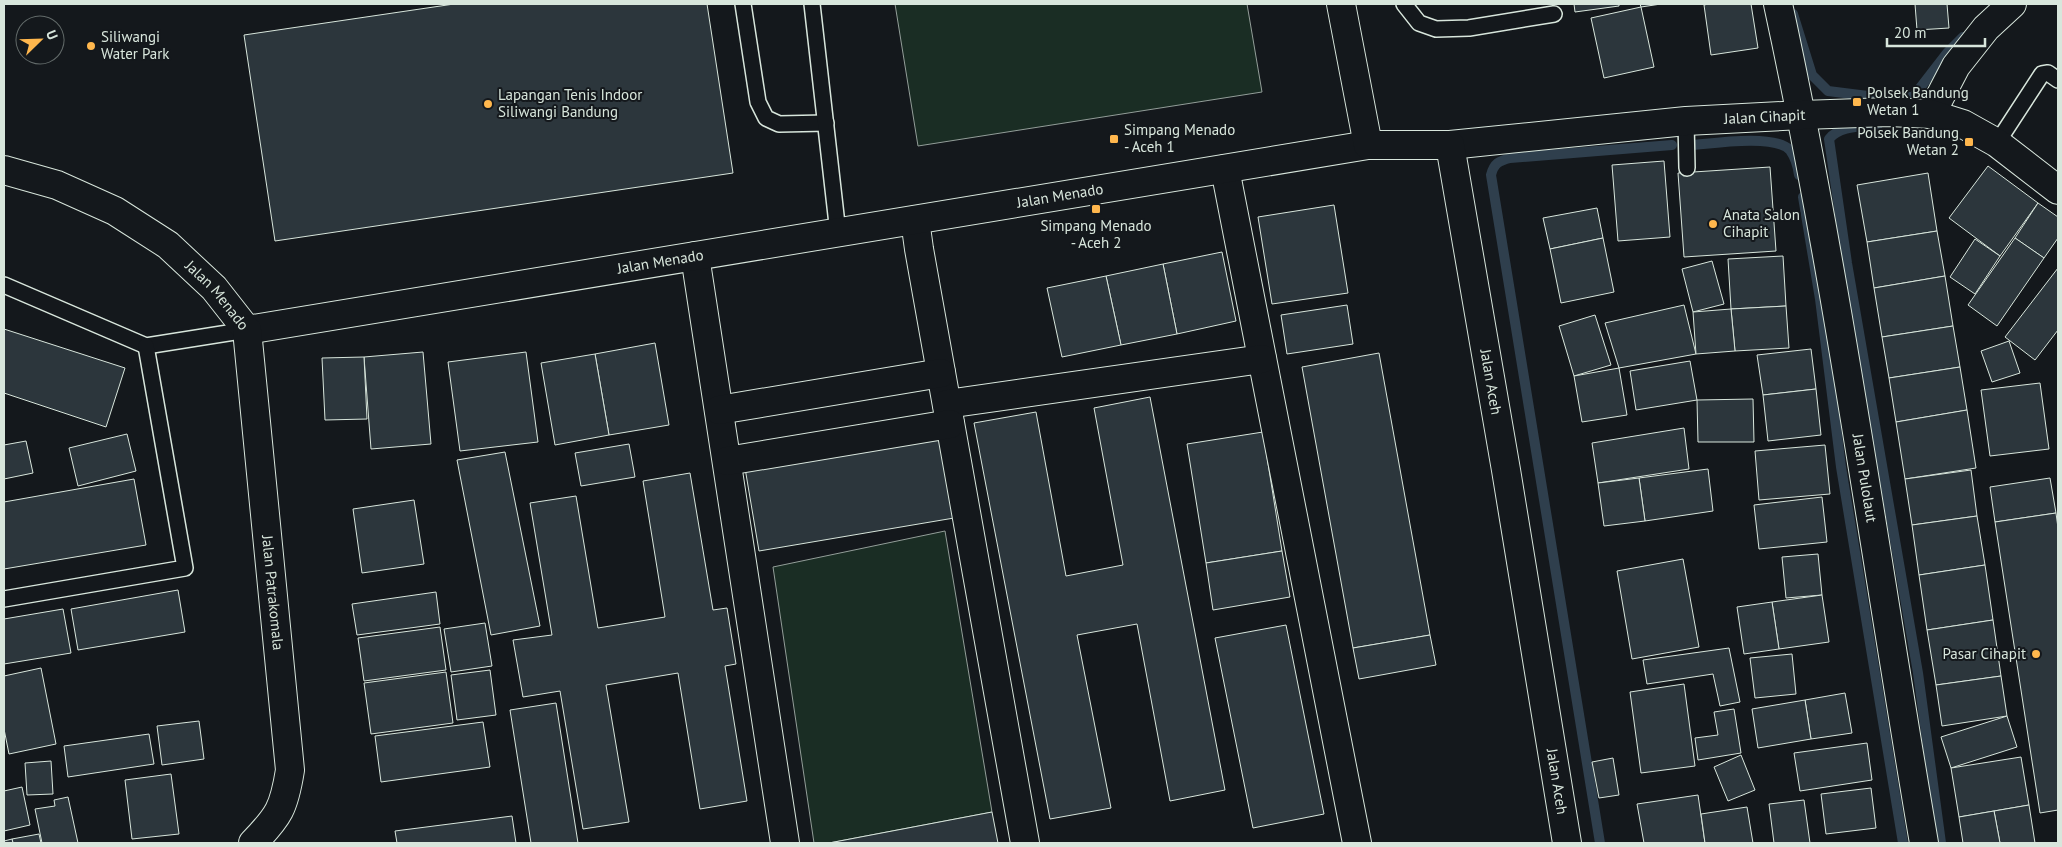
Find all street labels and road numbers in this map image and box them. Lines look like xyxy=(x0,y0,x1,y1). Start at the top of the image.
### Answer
street label: Jalan Cihapit xyxy=(1722,105,1806,128)
street label: Jalan Menado xyxy=(1014,179,1104,212)
street label: Jalan Menado xyxy=(615,245,705,278)
street label: Jalan Menado xyxy=(181,255,253,334)
street label: Jalan Aceh xyxy=(1476,347,1506,416)
street label: Jalan Pulolaut xyxy=(1848,431,1882,524)
street label: Jalan Patrakomala xyxy=(258,533,288,651)
street label: Jalan Aceh xyxy=(1543,746,1572,816)

